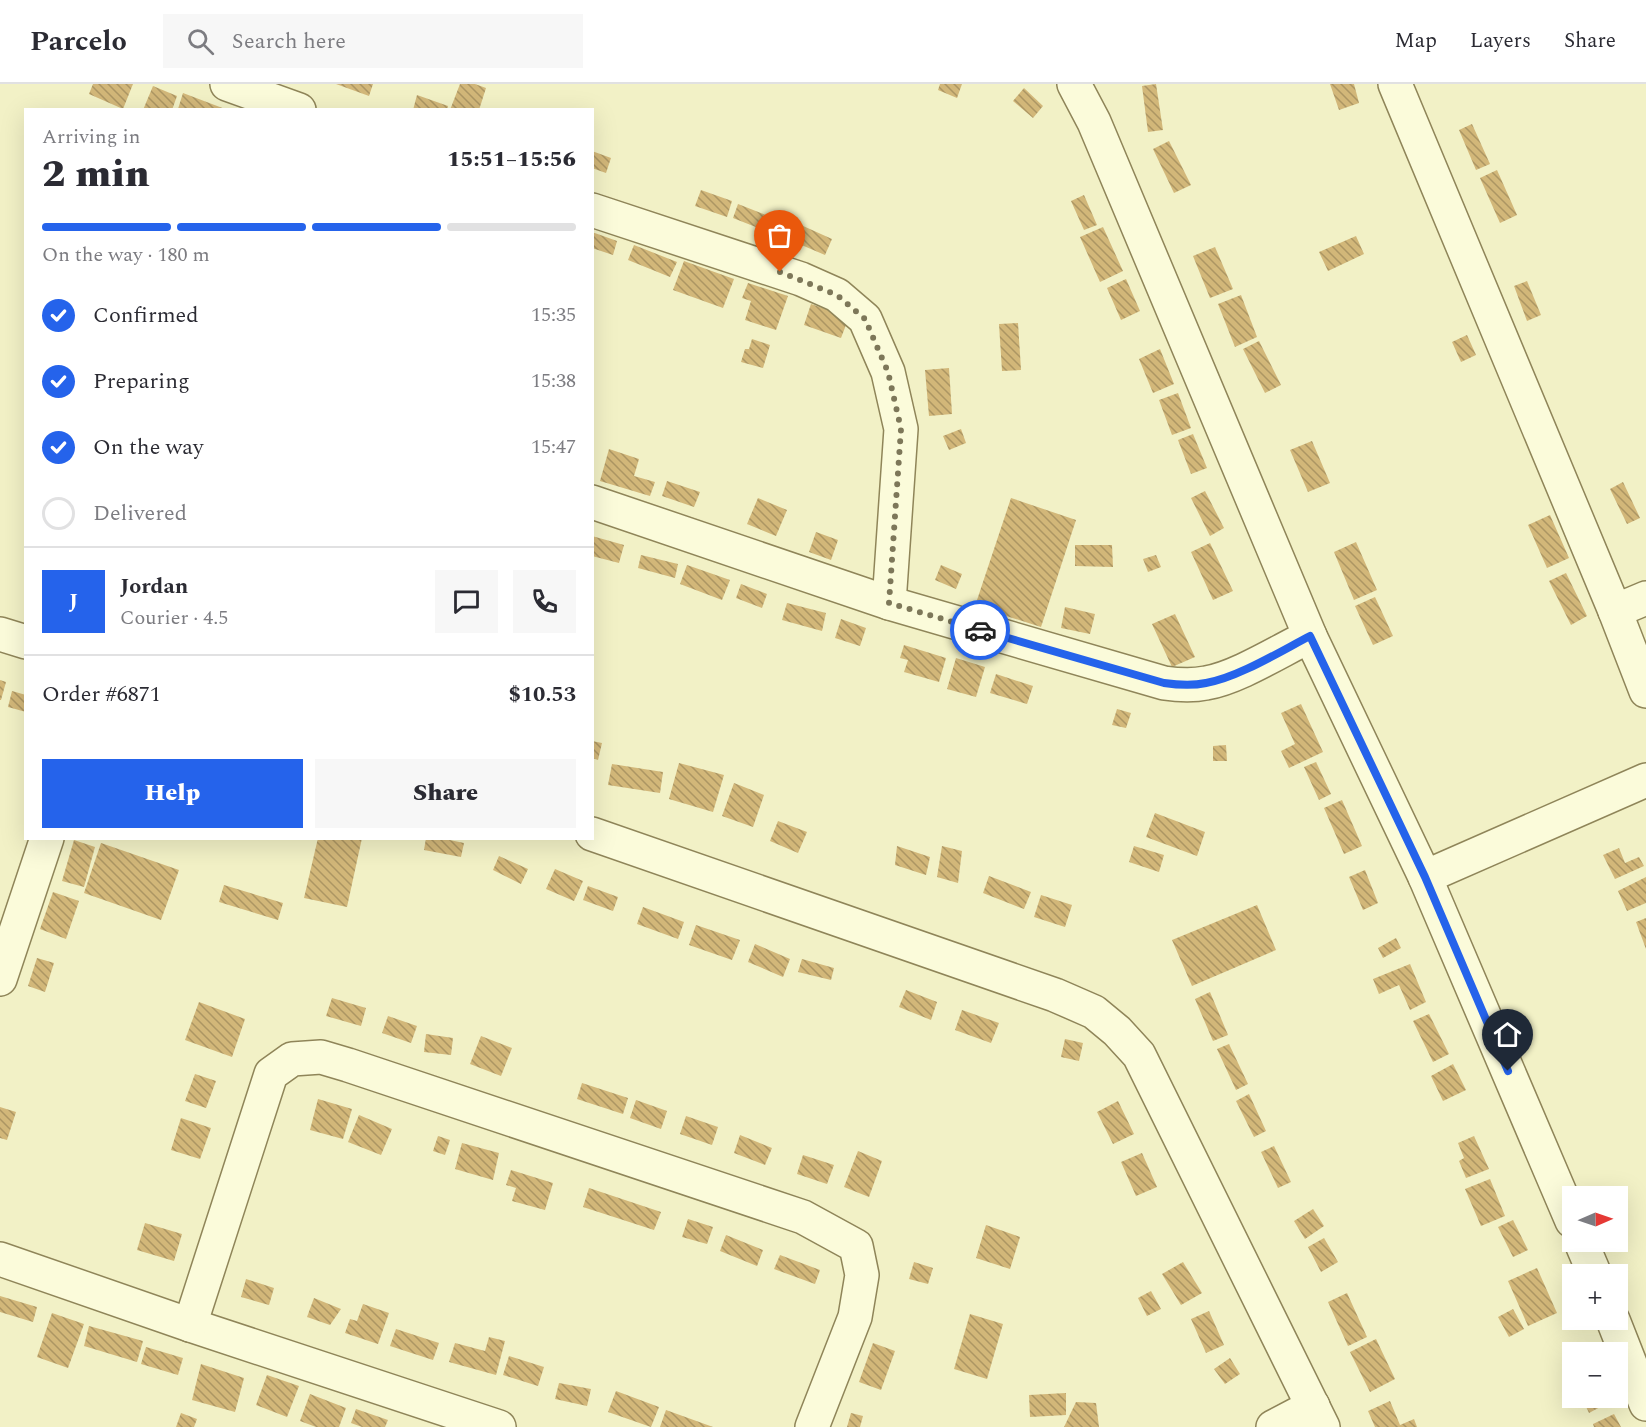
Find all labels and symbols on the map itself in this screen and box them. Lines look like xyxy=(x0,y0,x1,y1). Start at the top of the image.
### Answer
pin xyxy=(754,210,805,272)
courier xyxy=(950,600,1010,660)
pin xyxy=(1482,1009,1533,1071)
north arrow xyxy=(1562,1186,1628,1252)

